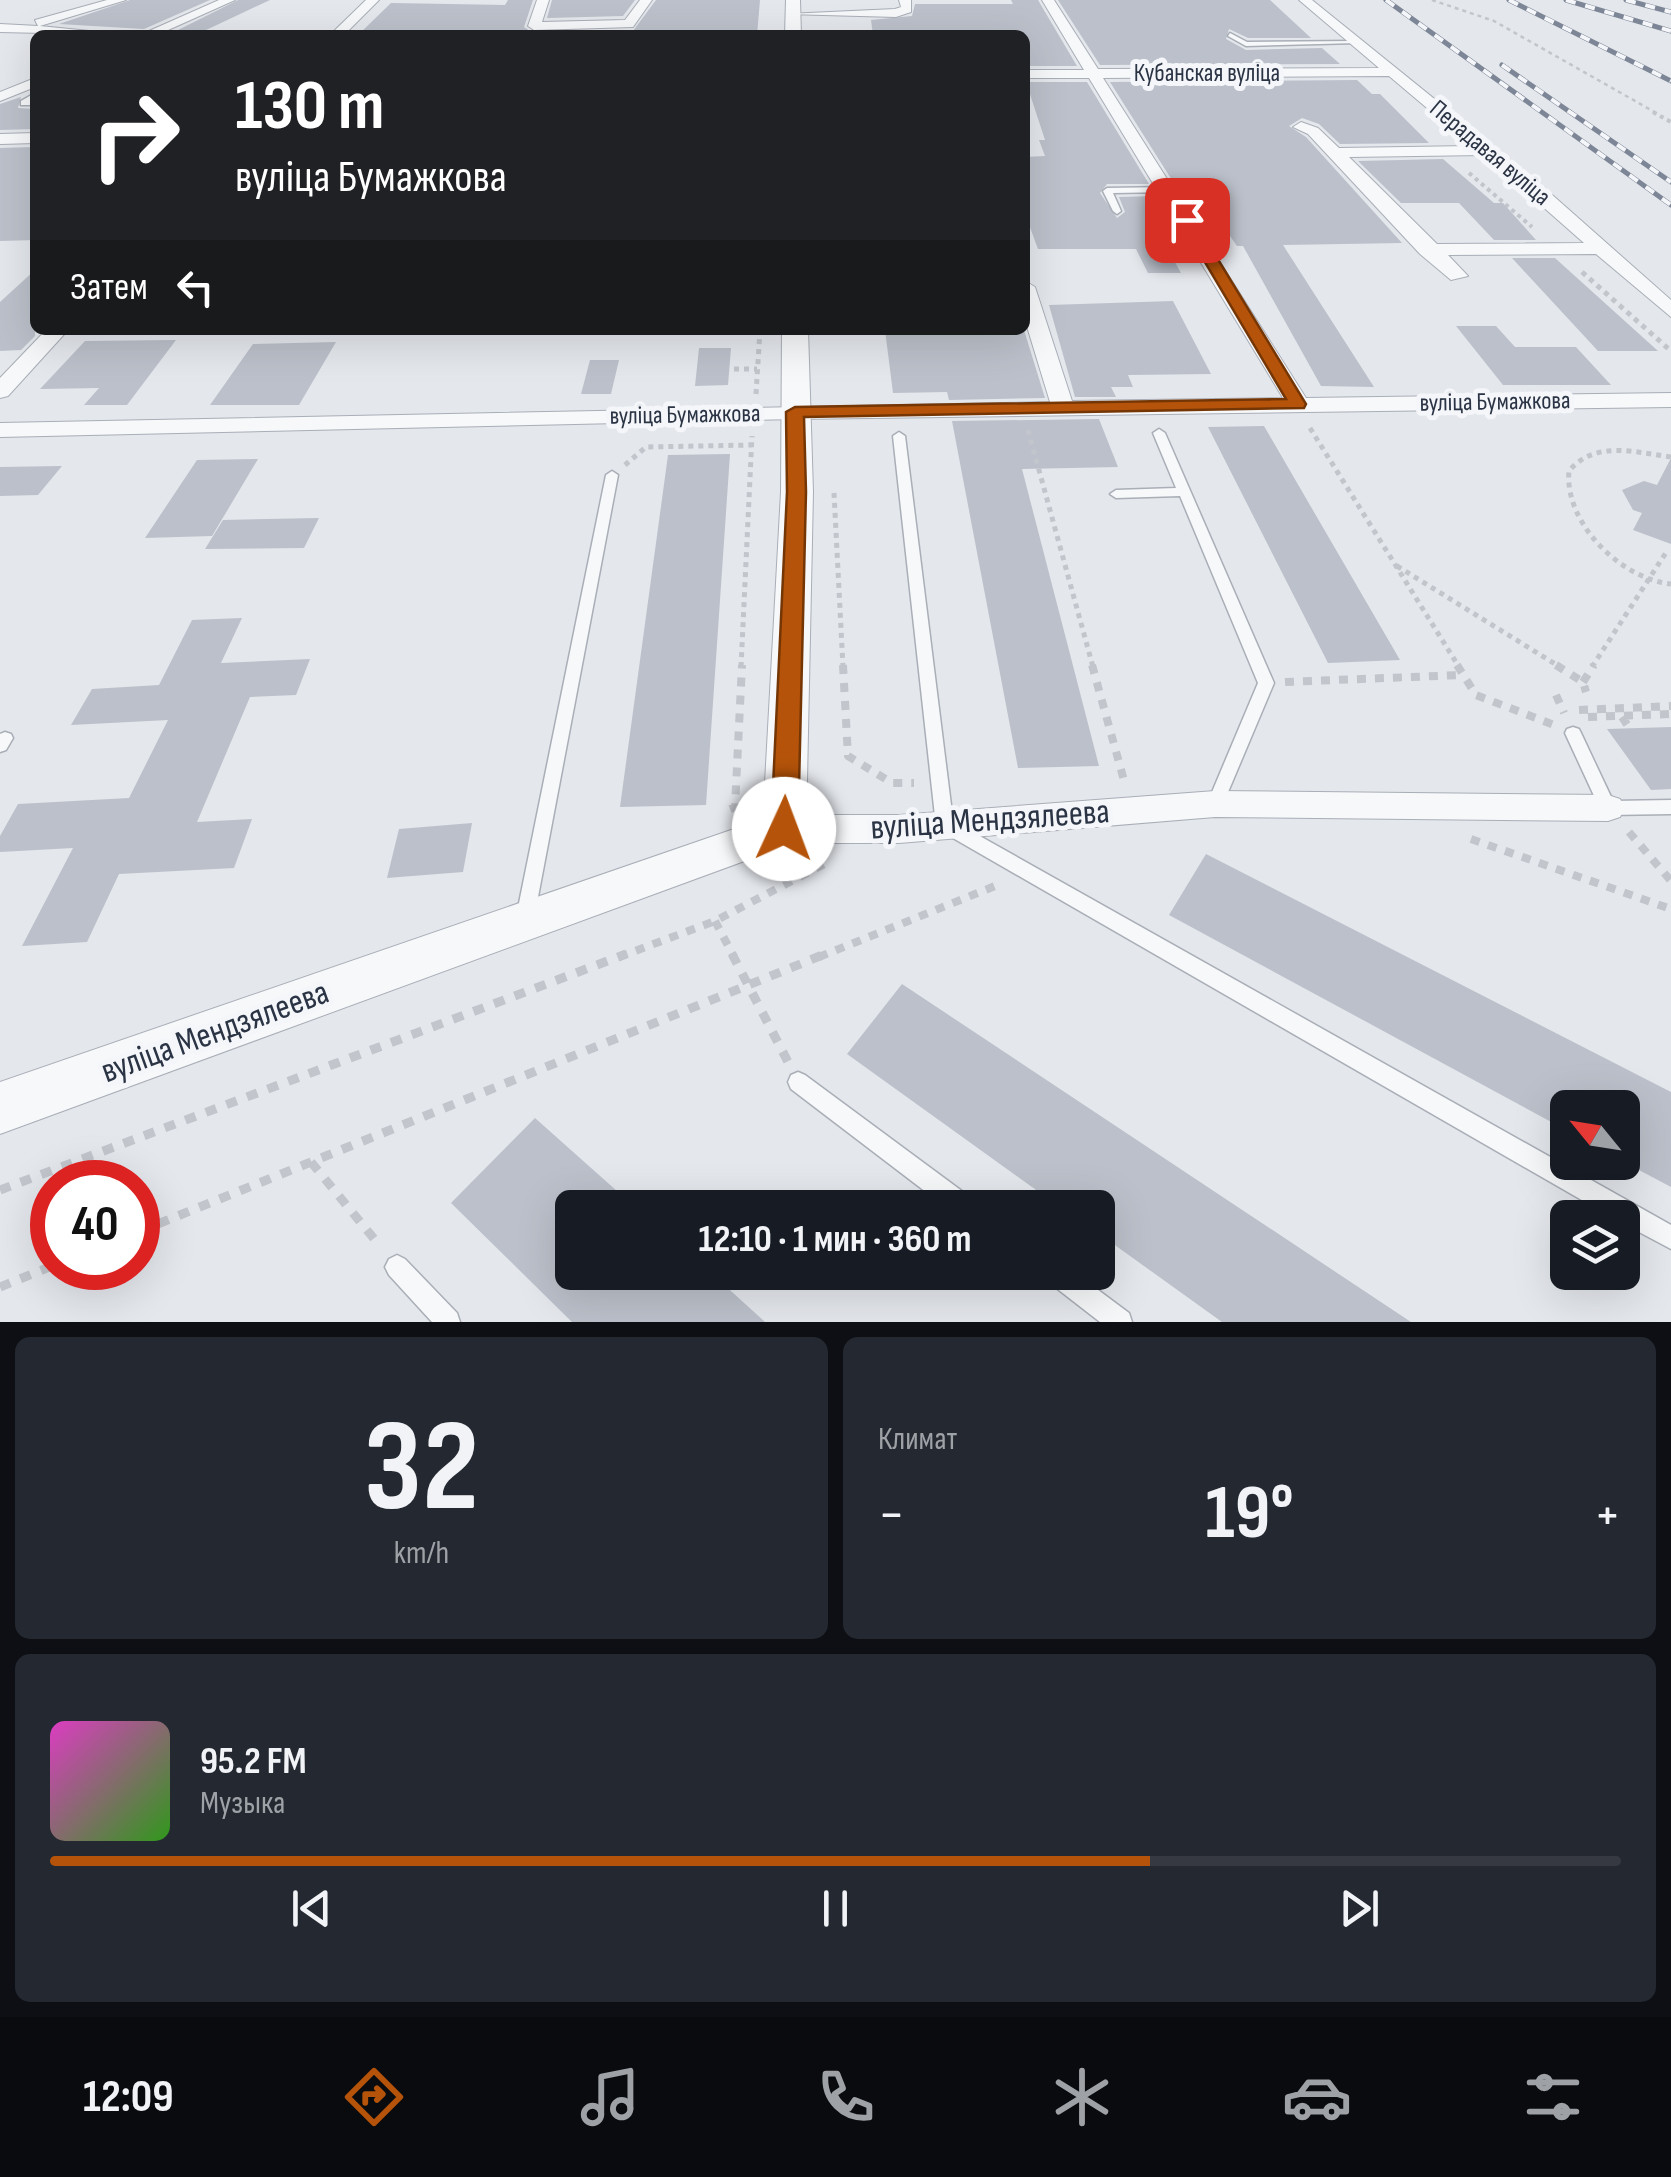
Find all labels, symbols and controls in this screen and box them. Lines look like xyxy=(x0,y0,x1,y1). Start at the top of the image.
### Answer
street label: Кубанская вуліца xyxy=(1134,58,1280,89)
text: 130 m xyxy=(235,65,384,149)
icon: right xyxy=(70,70,200,200)
street label: Перадавая вуліца xyxy=(1423,93,1557,213)
text: вуліца Бумажкова xyxy=(235,150,507,205)
pin xyxy=(1145,178,1230,263)
icon: arrive xyxy=(1160,193,1215,248)
icon: left xyxy=(168,260,223,315)
text: Затем xyxy=(70,265,148,310)
street label: вуліца Бумажкова xyxy=(1419,385,1571,419)
street label: вуліца Бумажкова xyxy=(609,398,761,432)
position arrow xyxy=(732,777,836,881)
street label: вуліца Мендзялеева xyxy=(869,790,1111,850)
street label: вуліца Мендзялеева xyxy=(95,971,335,1093)
north arrow xyxy=(1550,1090,1640,1180)
map controls xyxy=(1550,1090,1640,1290)
speed limit sign: 40 xyxy=(30,1160,160,1290)
button: layers xyxy=(1550,1200,1640,1290)
text: 12:10 · 1 мин · 360 m xyxy=(698,1217,972,1262)
text: 32 xyxy=(364,1391,479,1547)
text: Климат xyxy=(878,1420,957,1459)
text: 19° xyxy=(1205,1469,1294,1560)
text: − xyxy=(878,1482,905,1549)
text: + xyxy=(1594,1482,1621,1549)
text: km/h xyxy=(394,1534,449,1573)
text: 95.2 FM xyxy=(200,1739,307,1784)
text: Музыка xyxy=(200,1784,285,1823)
icon: previous xyxy=(284,1881,339,1936)
icon: pause xyxy=(808,1881,863,1936)
icon: next xyxy=(1332,1881,1387,1936)
icon: directions xyxy=(339,2062,409,2132)
icon: music xyxy=(575,2062,645,2132)
icon: phone xyxy=(811,2062,881,2132)
icon: climate xyxy=(1047,2062,1117,2132)
icon: car xyxy=(1282,2062,1352,2132)
icon: filters xyxy=(1518,2062,1588,2132)
text: 12:09 xyxy=(83,2070,174,2125)

